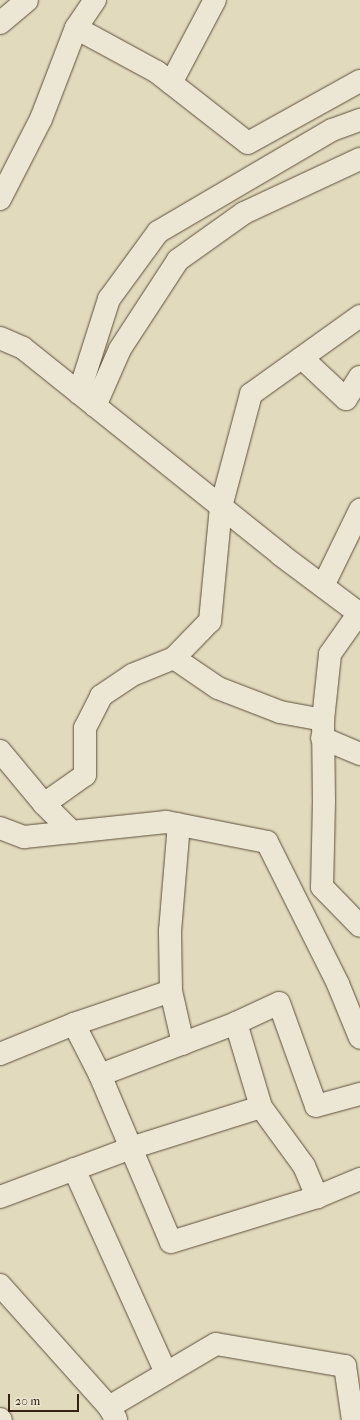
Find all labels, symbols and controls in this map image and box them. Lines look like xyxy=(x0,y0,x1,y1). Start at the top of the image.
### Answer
scale bar xyxy=(10,1386,81,1412)
text: 20 m xyxy=(15,1394,40,1408)

